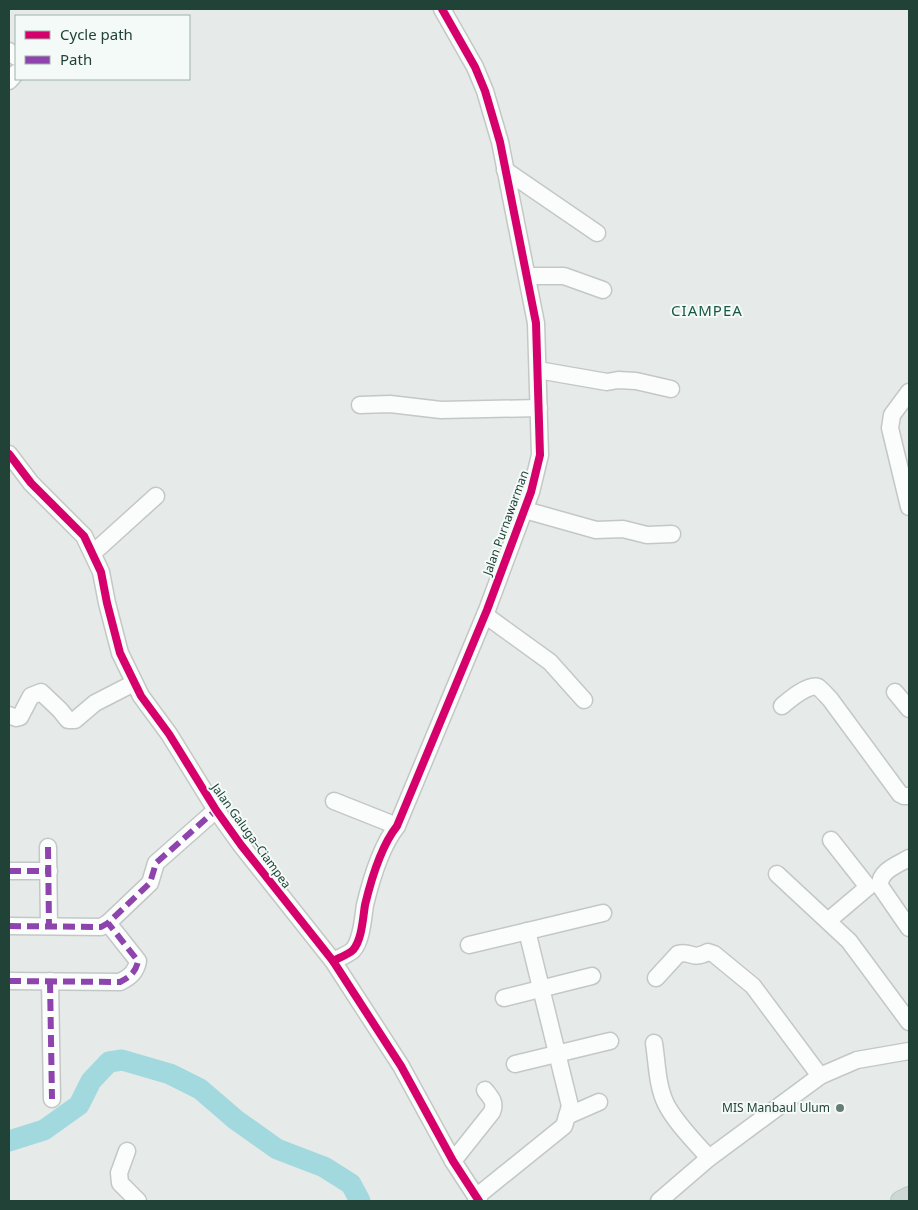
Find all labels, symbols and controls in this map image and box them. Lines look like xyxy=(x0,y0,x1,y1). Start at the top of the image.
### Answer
legend xyxy=(15,15,190,80)
text: Cycle path xyxy=(60,24,133,44)
text: Path xyxy=(60,49,92,69)
district label: CIAMPEA xyxy=(671,300,743,320)
street label: Jalan Purnawarman xyxy=(478,468,532,579)
street label: Jalan Galuga–Ciampea xyxy=(207,779,295,892)
place label: MIS Manbaul Ulum xyxy=(722,1099,830,1116)
marker: MIS Manbaul Ulum xyxy=(834,1102,846,1114)

